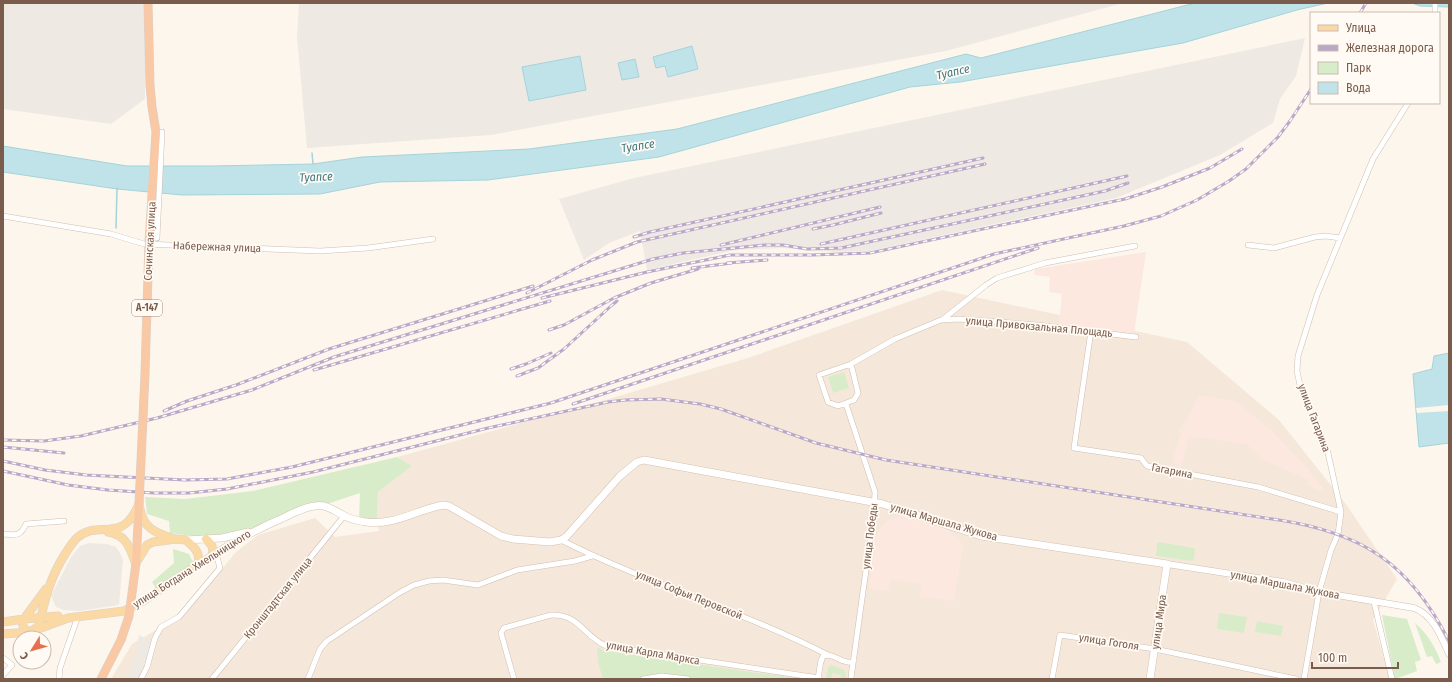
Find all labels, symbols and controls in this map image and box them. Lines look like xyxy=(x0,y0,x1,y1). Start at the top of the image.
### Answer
legend xyxy=(1310,12,1440,104)
text: Улица xyxy=(1345,21,1376,35)
text: Железная дорога xyxy=(1346,41,1434,55)
water label: Туапсе xyxy=(935,61,971,83)
text: Парк xyxy=(1346,61,1372,75)
text: Вода xyxy=(1346,81,1371,95)
water label: Туапсе xyxy=(620,136,656,156)
water label: Туапсе xyxy=(299,169,333,185)
street label: Сочинская улица xyxy=(141,201,159,281)
street label: Набережная улица xyxy=(173,239,261,255)
road number: А-147 xyxy=(132,300,162,316)
street label: улица Привокзальная Площадь xyxy=(965,314,1113,340)
street label: улица Гагарина xyxy=(1295,382,1333,454)
street label: Гагарина xyxy=(1150,461,1194,481)
street label: улица Маршала Жукова xyxy=(889,500,999,544)
street label: улица Победы xyxy=(859,502,881,570)
street label: улица Богдана Хмельницкого xyxy=(131,527,254,611)
street label: Кронштадтская улица xyxy=(241,555,315,641)
street label: улица Софьи Перовской xyxy=(634,568,744,622)
street label: улица Маршала Жукова xyxy=(1229,568,1341,602)
street label: улица Мира xyxy=(1149,594,1169,650)
north arrow xyxy=(12,630,52,670)
street label: улица Гоголя xyxy=(1078,631,1140,653)
street label: улица Карла Маркса xyxy=(605,638,701,668)
scale bar xyxy=(1312,644,1398,670)
text: С xyxy=(17,649,31,662)
text: 100 m xyxy=(1318,651,1347,665)

